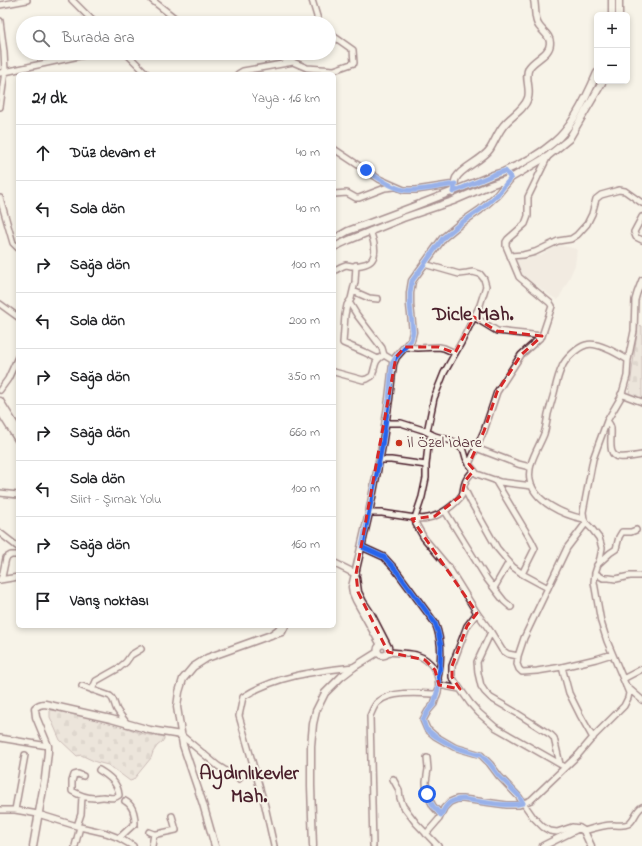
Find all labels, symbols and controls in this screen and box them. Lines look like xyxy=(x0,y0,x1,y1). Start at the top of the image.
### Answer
map controls xyxy=(594,12,630,84)
button: + xyxy=(594,12,630,48)
search box xyxy=(16,16,336,60)
icon: search xyxy=(30,27,52,49)
text: Burada ara xyxy=(62,27,135,49)
button: − xyxy=(594,48,630,84)
text: 21 dk xyxy=(32,86,67,111)
text: Yaya · 1.6 km xyxy=(252,89,320,108)
icon: ahead xyxy=(32,142,54,164)
text: Düz devam et xyxy=(70,142,156,164)
text: 40 m xyxy=(296,143,320,162)
route end xyxy=(357,161,375,179)
icon: left xyxy=(32,198,54,220)
text: Sola dön xyxy=(70,198,125,220)
text: 40 m xyxy=(296,199,320,218)
icon: right xyxy=(32,254,54,276)
text: Sağa dön xyxy=(70,254,130,276)
text: 100 m xyxy=(291,255,320,274)
district label: Dicle Mah. xyxy=(432,301,514,330)
icon: left xyxy=(32,310,54,332)
text: Sola dön xyxy=(70,310,125,332)
text: 200 m xyxy=(289,311,320,330)
icon: right xyxy=(32,366,54,388)
text: Sağa dön xyxy=(70,366,130,388)
text: 350 m xyxy=(288,367,320,386)
icon: right xyxy=(32,422,54,444)
text: Sağa dön xyxy=(70,422,130,444)
text: 660 m xyxy=(290,423,320,442)
place label: İl Özel İdare xyxy=(407,431,483,455)
marker: İl Özel İdare xyxy=(394,438,404,448)
text: Sola dön xyxy=(70,468,125,490)
icon: left xyxy=(32,478,54,500)
text: 100 m xyxy=(291,479,320,498)
text: Siirt - Şırnak Yolu xyxy=(70,490,161,509)
icon: right xyxy=(32,534,54,556)
text: Sağa dön xyxy=(70,534,130,556)
text: 160 m xyxy=(291,535,320,554)
icon: arrive xyxy=(32,590,54,612)
text: Varış noktası xyxy=(70,590,149,612)
district label: Aydınlıkevler Mah. xyxy=(199,760,300,812)
route start xyxy=(418,785,436,803)

